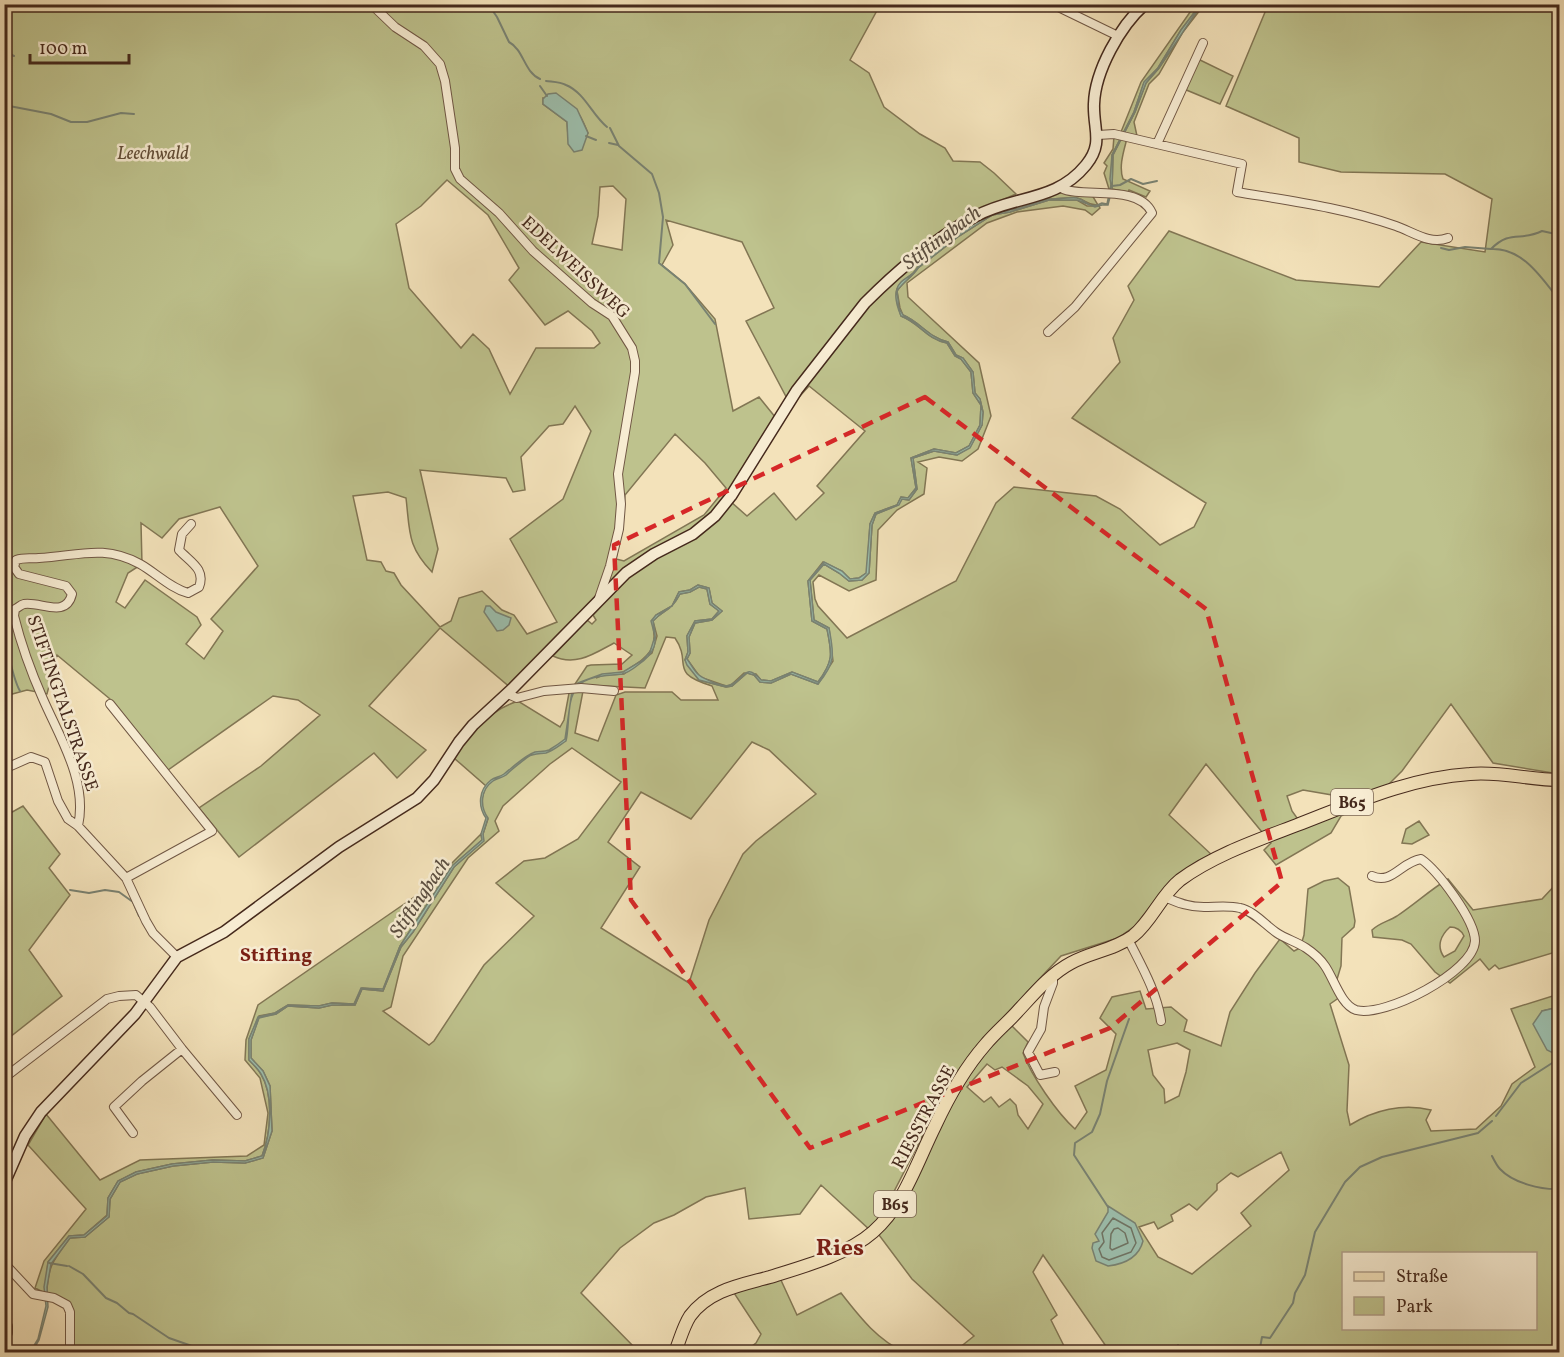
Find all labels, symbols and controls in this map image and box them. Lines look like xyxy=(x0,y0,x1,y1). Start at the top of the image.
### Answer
scale bar xyxy=(30,27,129,65)
text: 100 m xyxy=(39,37,88,62)
park label: Leechwald xyxy=(117,142,189,167)
water label: Stiftingbach xyxy=(897,200,987,277)
street label: EDELWEISSWEG xyxy=(515,211,635,325)
street label: STIFTINGTALSTRASSE xyxy=(20,612,104,795)
road number: B65 xyxy=(1331,789,1373,815)
water label: Stiftingbach xyxy=(383,852,458,944)
district label: Stifting xyxy=(240,942,312,970)
street label: RIESSTRASSE xyxy=(886,1061,962,1174)
road number: B65 xyxy=(874,1191,916,1217)
district label: Ries xyxy=(816,1232,864,1266)
legend xyxy=(1342,1252,1537,1330)
text: Straße xyxy=(1396,1265,1448,1290)
text: Park xyxy=(1396,1295,1433,1320)

